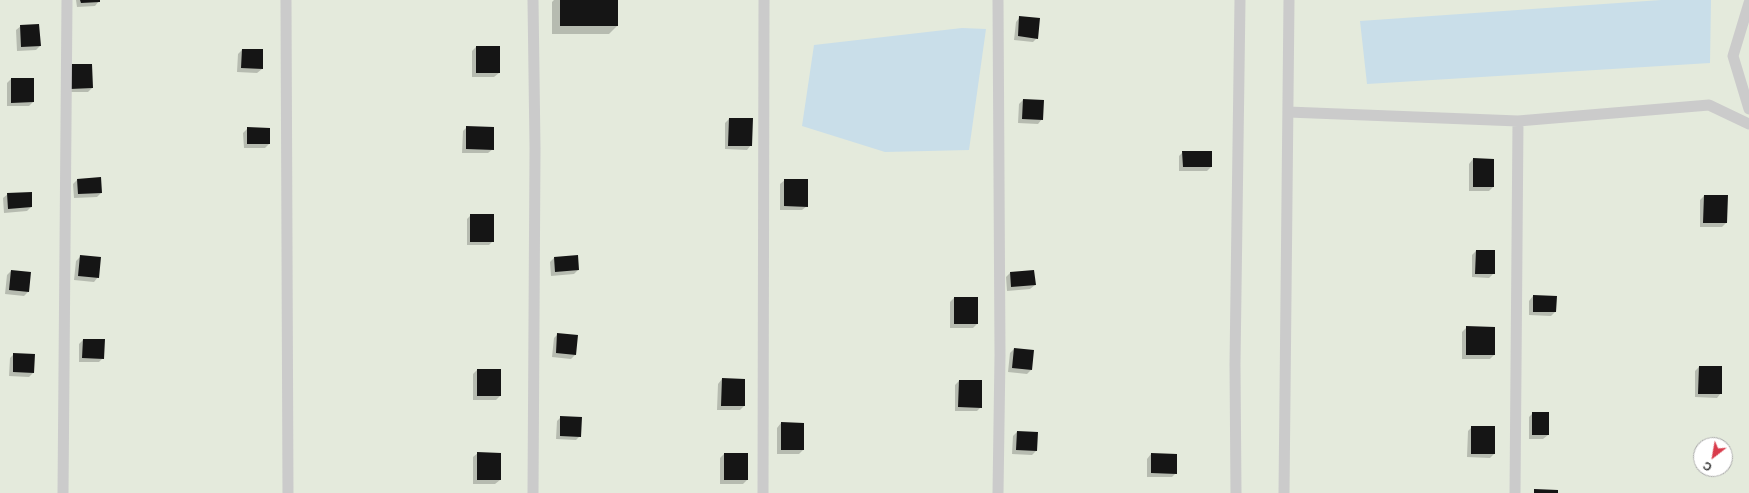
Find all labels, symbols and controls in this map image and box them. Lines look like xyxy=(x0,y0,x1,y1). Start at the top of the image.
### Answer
north arrow xyxy=(1693,437,1733,477)
text: С xyxy=(1700,458,1714,474)

